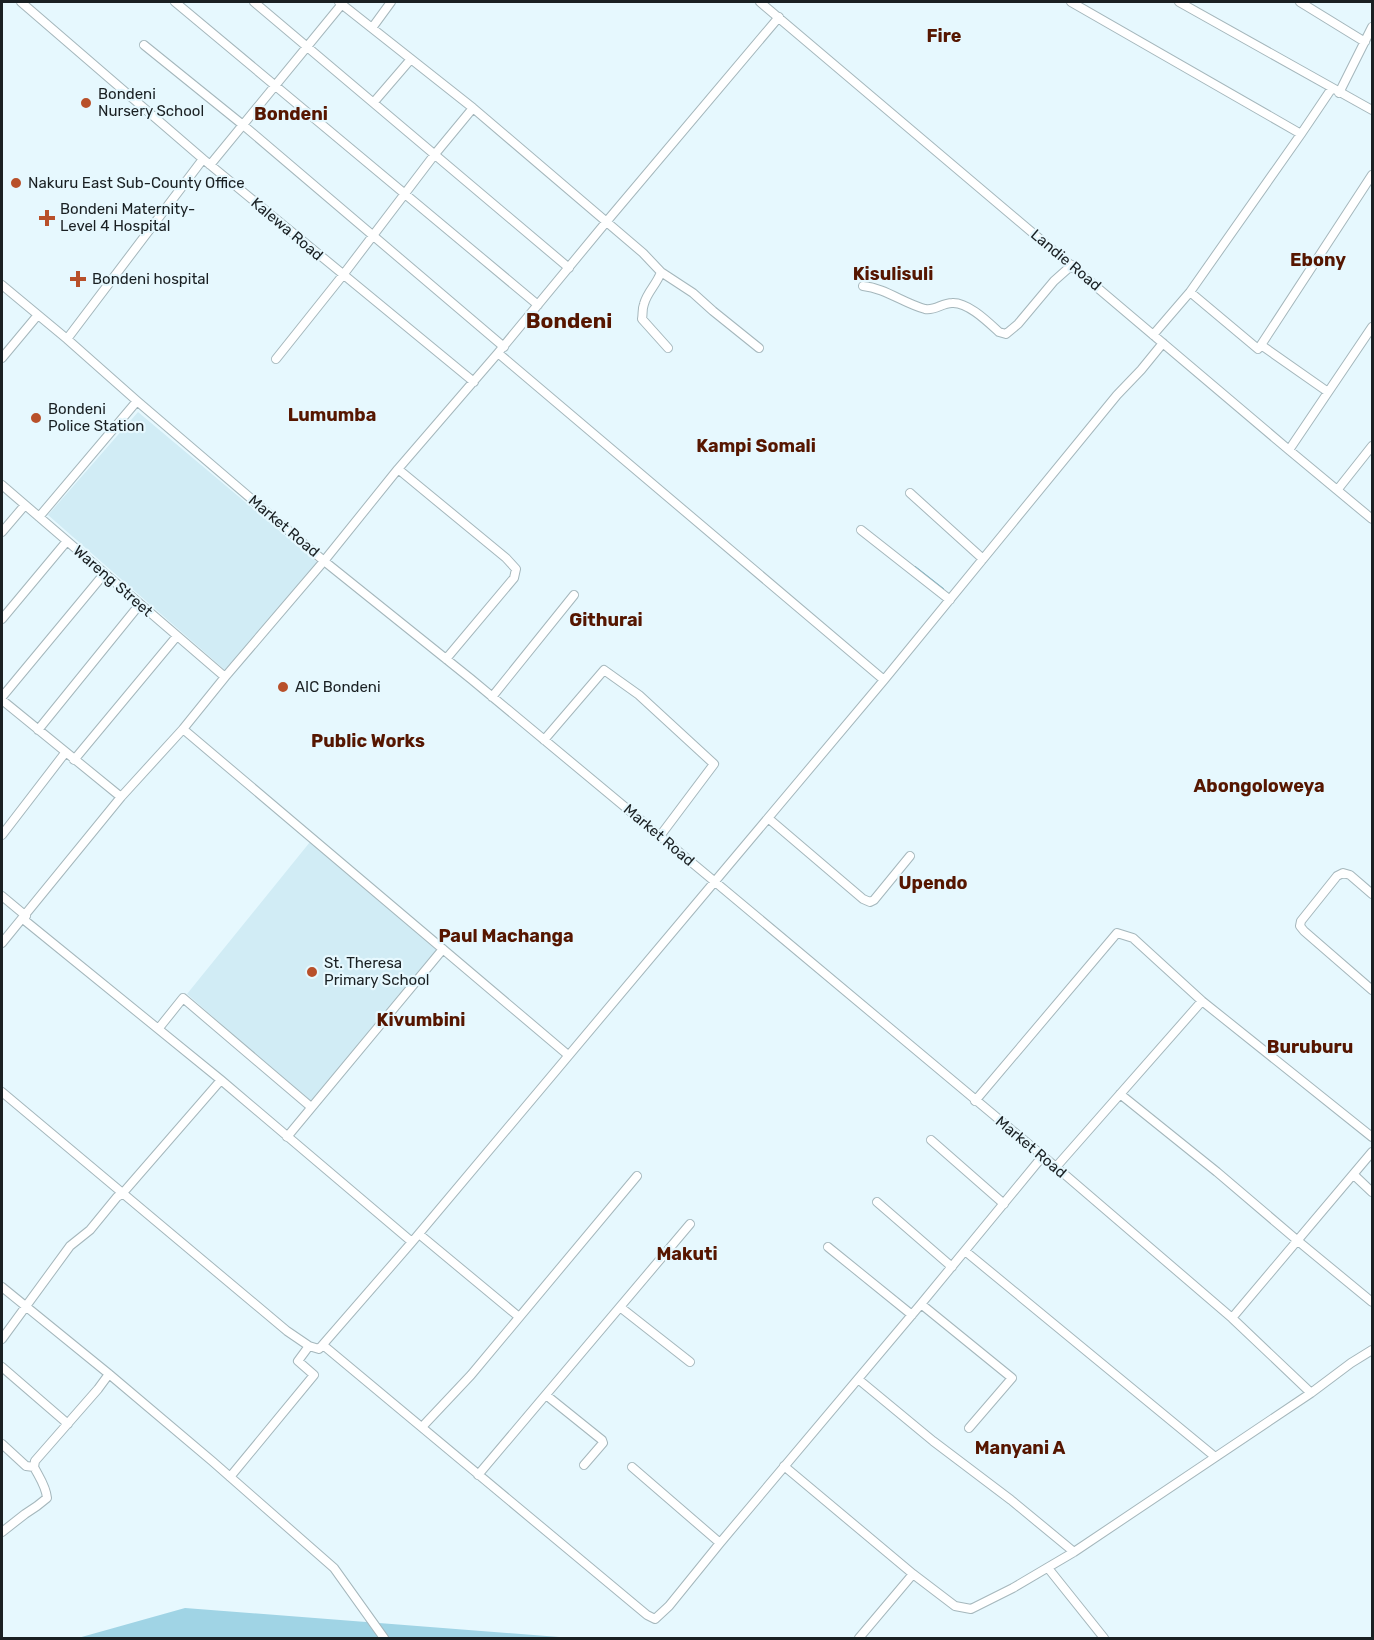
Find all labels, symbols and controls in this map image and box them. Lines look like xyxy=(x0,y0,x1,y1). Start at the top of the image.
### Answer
district label: Fire xyxy=(926,25,962,47)
place label: Bondeni Nursery School xyxy=(98,85,204,120)
marker: Bondeni Nursery School xyxy=(79,96,93,110)
district label: Bondeni xyxy=(254,103,328,125)
place label: Nakuru East Sub-County Office xyxy=(28,174,245,192)
marker: Nakuru East Sub-County Office xyxy=(9,176,23,190)
street label: Kalewa Road xyxy=(247,194,327,264)
place label: Bondeni Maternity- Level 4 Hospital xyxy=(60,200,195,235)
marker: Bondeni Maternity- Level 4 Hospital xyxy=(38,209,56,227)
street label: Landie Road xyxy=(1027,225,1105,295)
district label: Ebony xyxy=(1290,249,1346,271)
district label: Kisulisuli xyxy=(853,263,933,285)
marker: Bondeni hospital xyxy=(69,270,87,288)
place label: Bondeni hospital xyxy=(92,270,209,288)
district label: Bondeni xyxy=(526,308,612,333)
place label: Bondeni Police Station xyxy=(48,400,144,435)
district label: Lumumba xyxy=(288,404,376,426)
marker: Bondeni Police Station xyxy=(29,411,43,425)
district label: Kampi Somali xyxy=(696,435,816,457)
street label: Market Road xyxy=(245,491,323,561)
street label: Wareng Street xyxy=(70,542,156,620)
district label: Githurai xyxy=(569,609,643,631)
place label: AIC Bondeni xyxy=(295,678,381,696)
marker: AIC Bondeni xyxy=(276,680,290,694)
district label: Public Works xyxy=(311,730,425,752)
district label: Abongoloweya xyxy=(1193,775,1325,797)
street label: Market Road xyxy=(620,800,698,870)
district label: Upendo xyxy=(898,872,968,894)
district label: Paul Machanga xyxy=(438,925,574,947)
place label: St. Theresa Primary School xyxy=(324,954,429,989)
marker: St. Theresa Primary School xyxy=(305,965,319,979)
district label: Kivumbini xyxy=(376,1009,466,1031)
district label: Buruburu xyxy=(1267,1036,1353,1058)
street label: Market Road xyxy=(992,1112,1070,1182)
district label: Makuti xyxy=(656,1243,718,1265)
district label: Manyani A xyxy=(975,1437,1065,1459)

